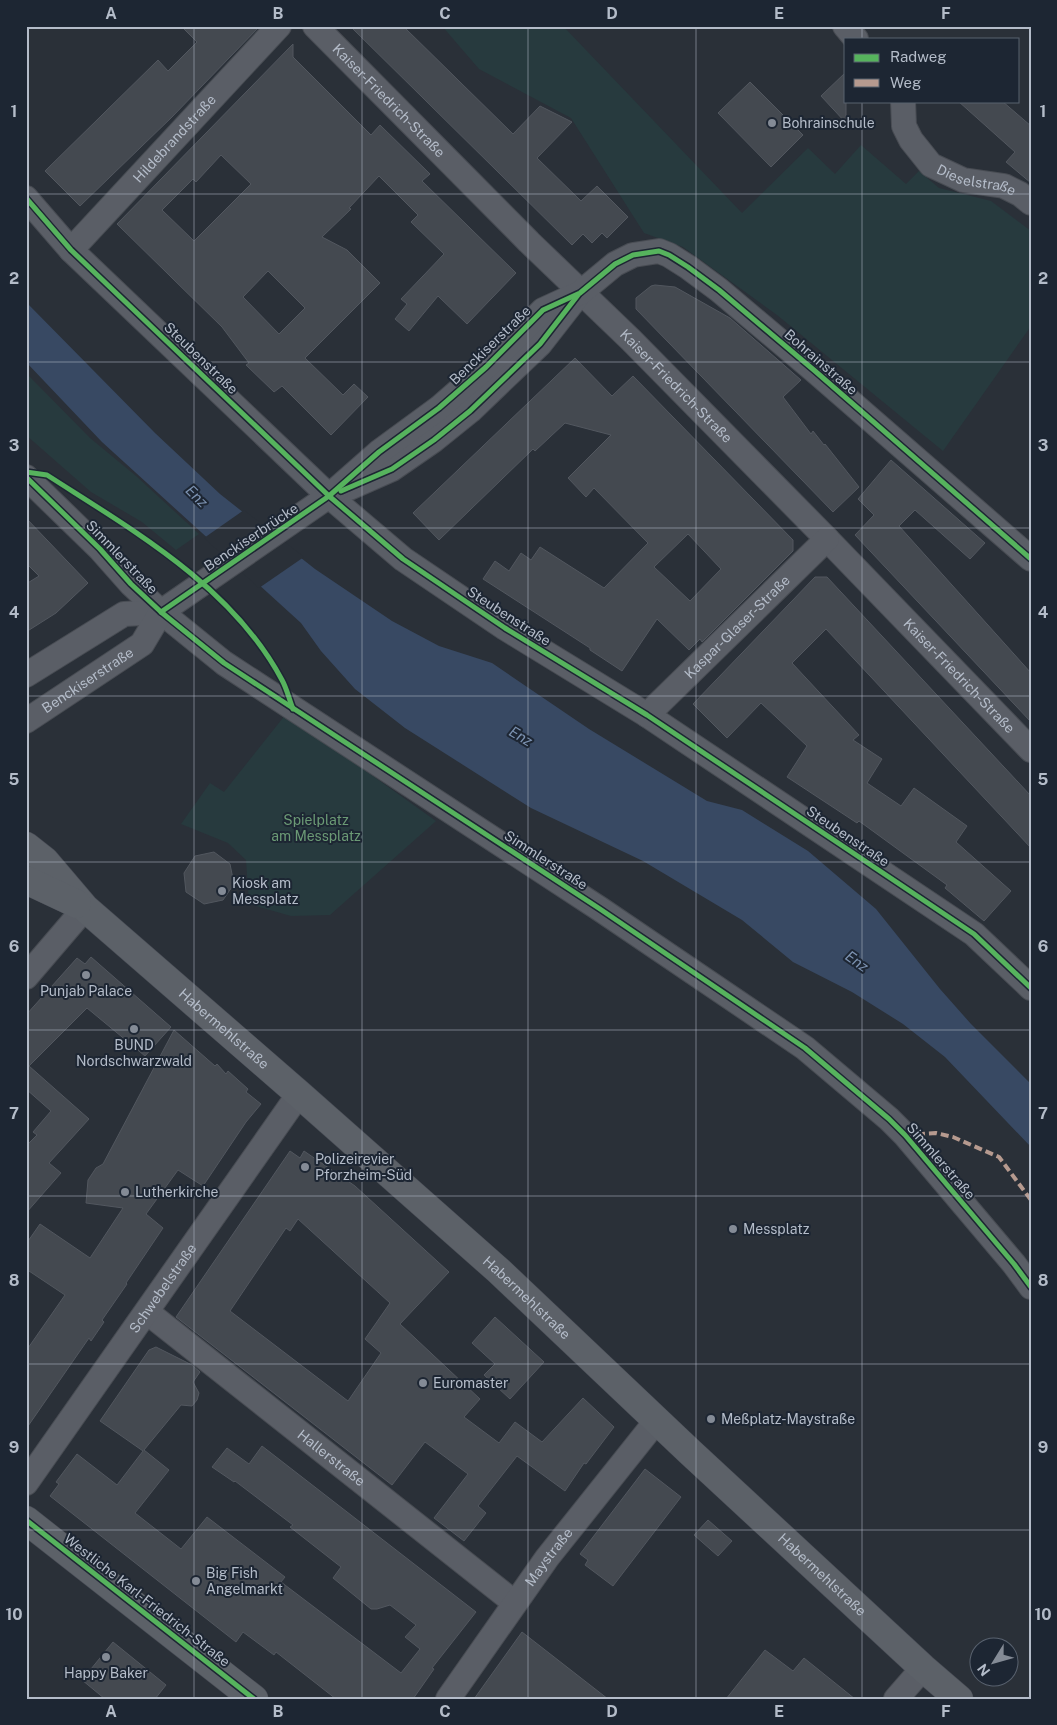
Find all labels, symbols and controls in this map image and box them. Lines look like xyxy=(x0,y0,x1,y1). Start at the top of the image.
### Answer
text: A xyxy=(105,4,117,23)
text: B xyxy=(273,4,284,23)
text: C xyxy=(439,4,451,23)
text: D xyxy=(606,4,618,23)
text: E xyxy=(774,4,784,23)
text: F xyxy=(941,4,951,23)
legend xyxy=(844,38,1020,102)
street label: Kaiser-Friedrich-Straße xyxy=(329,41,448,161)
text: Radweg xyxy=(890,48,947,65)
text: Weg xyxy=(890,74,921,91)
street label: Hildebrandstraße xyxy=(130,91,219,186)
text: 1 xyxy=(11,102,17,121)
text: 1 xyxy=(1040,102,1046,121)
place label: Bohrainschule xyxy=(782,115,875,131)
marker: Bohrainschule xyxy=(766,117,778,129)
street label: Dieselstraße xyxy=(934,161,1019,199)
text: 2 xyxy=(9,269,19,288)
text: 2 xyxy=(1038,269,1048,288)
street label: Benckiserstraße xyxy=(446,302,534,388)
street label: Steubenstraße xyxy=(161,319,241,397)
street label: Kaiser-Friedrich-Straße xyxy=(617,326,736,446)
street label: Bohrainstraße xyxy=(781,326,861,398)
text: 3 xyxy=(9,436,19,455)
text: 3 xyxy=(1038,436,1048,455)
water label: Enz xyxy=(182,482,212,511)
street label: Benckiserbrücke xyxy=(201,500,301,574)
street label: Simmlerstraße xyxy=(83,517,161,597)
street label: Kaspar-Glaser-Straße xyxy=(681,572,793,682)
street label: Steubenstraße xyxy=(464,583,554,649)
text: 4 xyxy=(9,603,20,622)
text: 4 xyxy=(1038,603,1049,622)
street label: Kaiser-Friedrich-Straße xyxy=(900,615,1018,736)
street label: Benckiserstraße xyxy=(39,644,136,716)
water label: Enz xyxy=(506,723,536,750)
text: 5 xyxy=(9,770,20,789)
text: 5 xyxy=(1038,770,1049,789)
street label: Steubenstraße xyxy=(804,802,892,870)
park label: Spielplatz am Messplatz xyxy=(271,812,361,844)
street label: Simmlerstraße xyxy=(501,827,591,893)
place label: Kiosk am Messplatz xyxy=(232,875,299,907)
marker: Kiosk am Messplatz xyxy=(216,885,228,897)
text: 6 xyxy=(9,937,19,956)
text: 6 xyxy=(1038,937,1048,956)
water label: Enz xyxy=(842,947,872,975)
marker: Punjab Palace xyxy=(80,969,92,981)
place label: Punjab Palace xyxy=(40,983,132,999)
street label: Habermehlstraße xyxy=(176,985,272,1072)
marker: BUND Nordschwarzwald xyxy=(128,1023,140,1035)
place label: BUND Nordschwarzwald xyxy=(76,1037,192,1069)
text: 7 xyxy=(9,1104,19,1123)
text: 7 xyxy=(1038,1104,1048,1123)
street label: Simmlerstraße xyxy=(903,1120,979,1202)
place label: Polizeirevier Pforzheim-Süd xyxy=(315,1151,412,1183)
marker: Polizeirevier Pforzheim-Süd xyxy=(299,1161,311,1173)
place label: Lutherkirche xyxy=(135,1184,219,1200)
marker: Lutherkirche xyxy=(119,1186,131,1198)
place label: Messplatz xyxy=(743,1221,810,1237)
marker: Messplatz xyxy=(727,1223,739,1235)
street label: Schwebelstraße xyxy=(126,1240,200,1336)
street label: Habermehlstraße xyxy=(480,1253,574,1343)
text: 8 xyxy=(9,1271,20,1290)
text: 8 xyxy=(1038,1271,1049,1290)
place label: Euromaster xyxy=(433,1375,508,1391)
marker: Euromaster xyxy=(417,1377,429,1389)
place label: Meßplatz-Maystraße xyxy=(721,1411,855,1427)
marker: Meßplatz-Maystraße xyxy=(705,1413,717,1425)
street label: Hallerstraße xyxy=(294,1426,368,1489)
text: 9 xyxy=(9,1438,19,1457)
text: 9 xyxy=(1038,1438,1048,1457)
street label: Maystraße xyxy=(522,1525,576,1589)
street label: Westliche Karl-Friedrich-Straße xyxy=(61,1530,233,1670)
street label: Habermehlstraße xyxy=(775,1530,870,1619)
place label: Big Fish Angelmarkt xyxy=(206,1565,283,1597)
marker: Big Fish Angelmarkt xyxy=(190,1575,202,1587)
text: 10 xyxy=(5,1605,23,1624)
text: 10 xyxy=(1034,1605,1052,1624)
north arrow xyxy=(970,1638,1020,1688)
marker: Happy Baker xyxy=(100,1651,112,1663)
text: N xyxy=(974,1661,993,1679)
place label: Happy Baker xyxy=(64,1665,148,1681)
text: A xyxy=(105,1702,117,1721)
text: B xyxy=(273,1702,284,1721)
text: C xyxy=(439,1702,451,1721)
text: D xyxy=(606,1702,618,1721)
text: E xyxy=(774,1702,784,1721)
text: F xyxy=(941,1702,951,1721)

